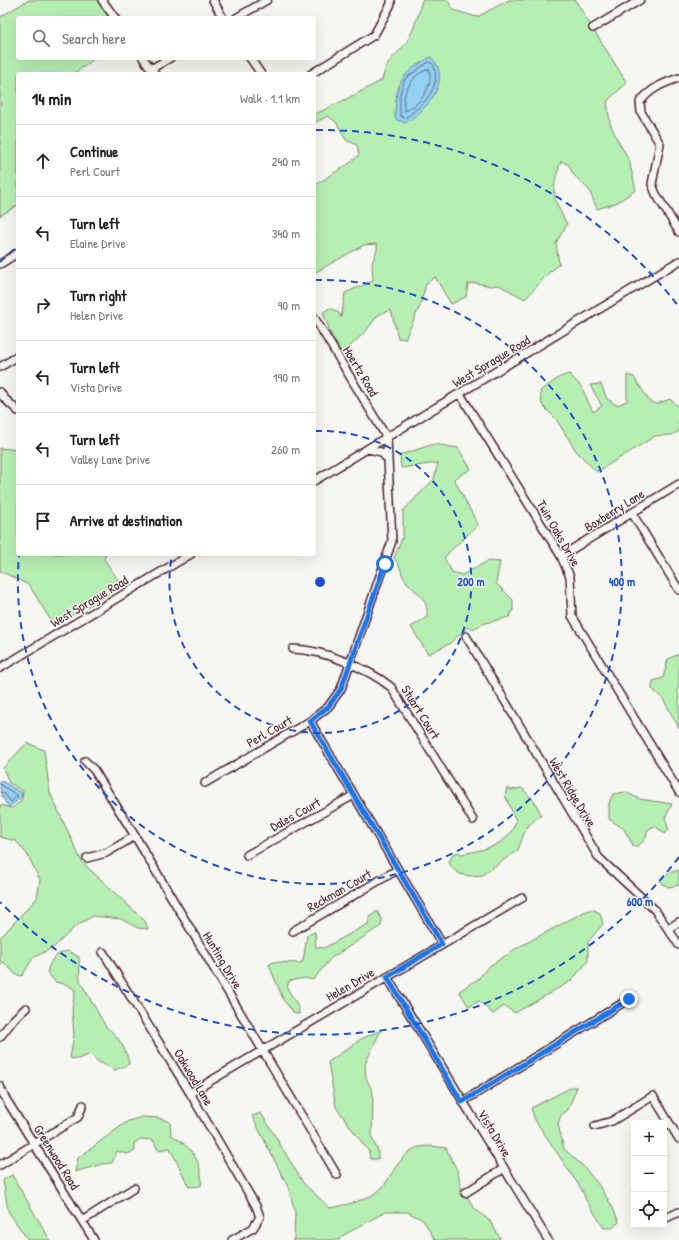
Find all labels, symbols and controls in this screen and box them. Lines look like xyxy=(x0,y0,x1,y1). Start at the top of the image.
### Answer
search box xyxy=(16,16,316,60)
icon: search xyxy=(30,27,52,49)
text: Search here xyxy=(62,28,126,49)
text: 14 min xyxy=(32,87,72,110)
text: Walk · 1.1 km xyxy=(240,89,300,107)
text: Continue xyxy=(70,141,118,162)
icon: ahead xyxy=(32,150,54,172)
text: 240 m xyxy=(271,152,300,170)
text: Perl Court xyxy=(70,162,120,180)
text: Turn left xyxy=(70,213,120,234)
icon: left xyxy=(32,222,54,244)
text: 340 m xyxy=(272,224,300,242)
text: Elaine Drive xyxy=(70,234,126,252)
text: Turn right xyxy=(70,285,126,306)
icon: right xyxy=(32,294,54,316)
text: 90 m xyxy=(278,296,300,314)
text: Helen Drive xyxy=(70,306,123,324)
street label: West Sprague Road xyxy=(449,331,533,391)
street label: Hoertz Road xyxy=(339,342,383,400)
text: Turn left xyxy=(70,357,120,378)
icon: left xyxy=(32,366,54,388)
text: 190 m xyxy=(273,368,300,386)
text: Vista Drive xyxy=(70,378,122,396)
text: Turn left xyxy=(70,429,120,450)
icon: left xyxy=(32,438,54,460)
text: 260 m xyxy=(271,440,300,458)
text: Valley Lane Drive xyxy=(70,450,150,468)
street label: Boxberry Lane xyxy=(581,484,647,536)
street label: Twin Oaks Drive xyxy=(533,496,585,570)
icon: arrive xyxy=(32,510,54,532)
text: Arrive at destination xyxy=(70,510,182,531)
route start xyxy=(376,555,394,573)
street label: West Sprague Road xyxy=(47,571,131,631)
text: 200 m xyxy=(457,573,485,590)
text: 400 m xyxy=(609,573,635,590)
centre of rings xyxy=(313,575,327,589)
street label: Stuart Court xyxy=(397,682,445,743)
street label: Perl Court xyxy=(243,710,296,751)
street label: West Ridge Drive xyxy=(545,754,601,830)
street label: Dales Court xyxy=(267,793,324,835)
street label: Reckman Court xyxy=(304,864,375,916)
text: 600 m xyxy=(627,893,653,910)
street label: Hunting Drive xyxy=(199,928,247,992)
street label: Helen Drive xyxy=(322,963,378,1005)
route end xyxy=(620,990,638,1008)
street label: Oakwood Lane xyxy=(170,1045,218,1109)
street label: Vista Drive xyxy=(474,1106,516,1160)
map controls xyxy=(631,1120,667,1228)
button: + xyxy=(631,1120,667,1156)
street label: Greenwood Road xyxy=(30,1121,84,1193)
button: − xyxy=(631,1156,667,1192)
button: locate xyxy=(631,1192,667,1228)

